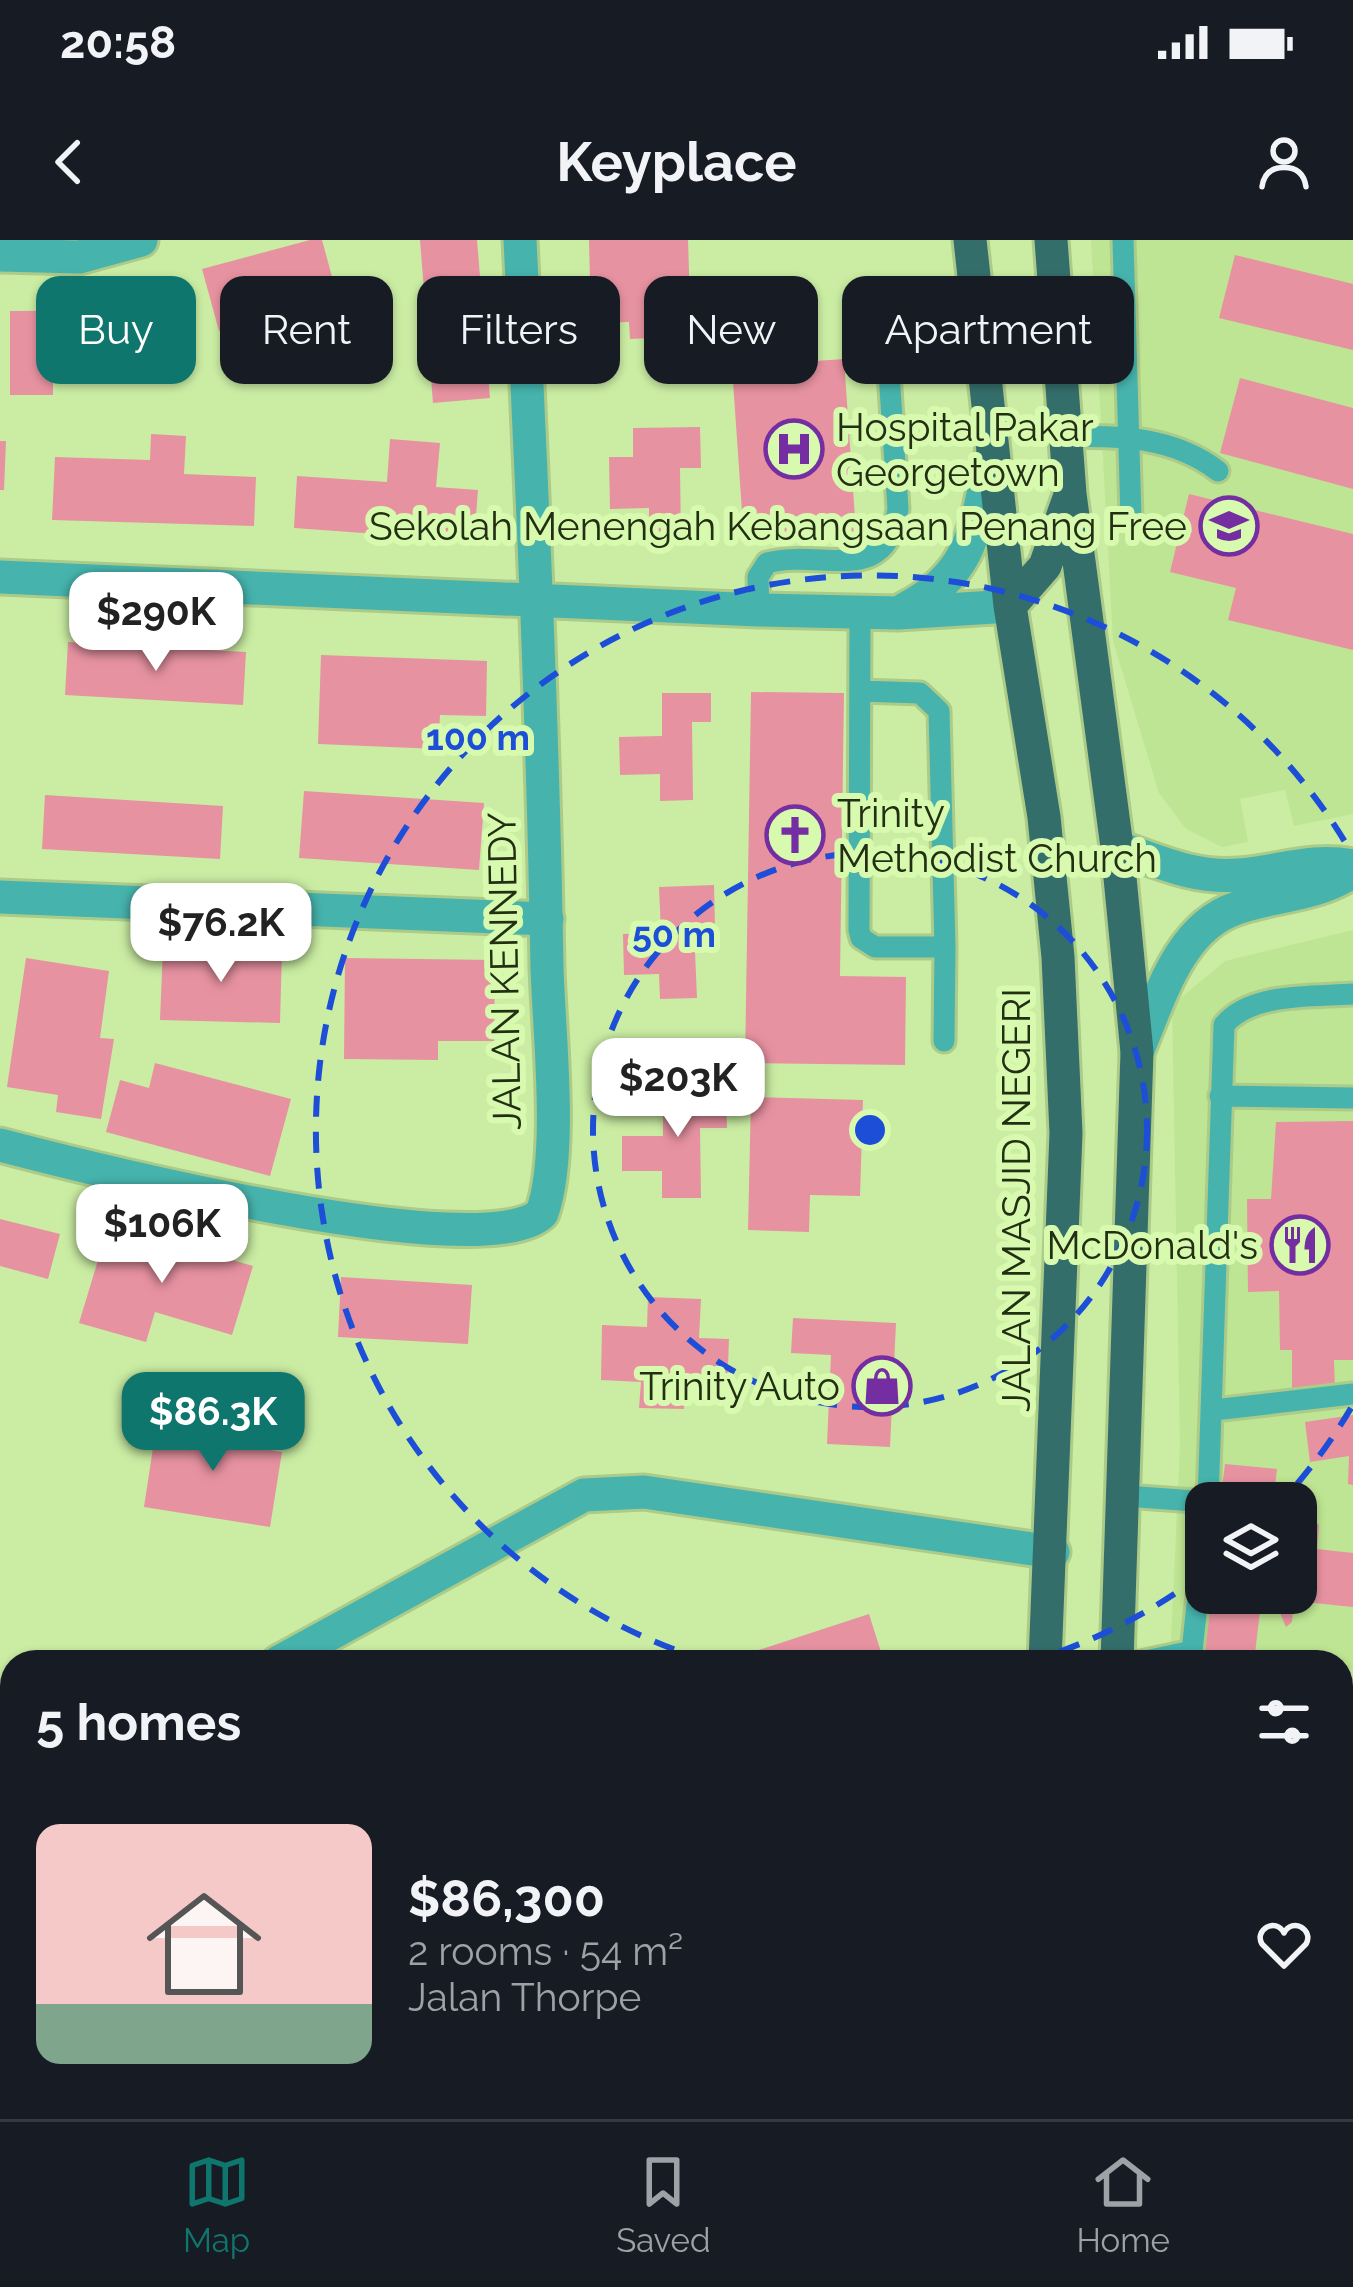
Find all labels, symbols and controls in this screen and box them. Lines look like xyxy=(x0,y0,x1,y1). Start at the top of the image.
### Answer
text: 20:58 xyxy=(60,16,176,69)
icon: back xyxy=(36,129,102,195)
icon: person xyxy=(1251,129,1317,195)
text: Keyplace xyxy=(556,130,797,194)
chip: Buy xyxy=(36,276,196,384)
chip: Rent xyxy=(220,276,393,384)
chip: Filters xyxy=(417,276,620,384)
chip: New xyxy=(644,276,818,384)
chip: Apartment xyxy=(842,276,1134,384)
place label: Hospital Pakar Georgetown xyxy=(836,404,1094,495)
hospital icon: Hospital Pakar Georgetown xyxy=(763,418,825,480)
school or university icon: Sekolah Menengah Kebangsaan Penang Free xyxy=(1198,495,1260,557)
place label: Sekolah Menengah Kebangsaan Penang Free xyxy=(369,503,1187,549)
pin: $290K xyxy=(72,572,240,674)
text: $290K xyxy=(96,588,216,634)
text: 100 m xyxy=(426,716,530,758)
place label: Trinity Methodist Church xyxy=(837,790,1157,881)
church icon: Trinity Methodist Church xyxy=(764,804,826,866)
street label: JALAN KENNEDY xyxy=(478,812,530,1130)
pin: $76.2K xyxy=(123,883,319,985)
text: $76.2K xyxy=(157,899,285,945)
text: 50 m xyxy=(632,913,716,955)
street label: JALAN MASJID NEGERI xyxy=(993,988,1039,1412)
pin: $203K xyxy=(594,1038,762,1140)
text: $203K xyxy=(619,1054,737,1100)
centre of rings xyxy=(849,1109,891,1151)
pin: $106K xyxy=(78,1184,246,1286)
text: $106K xyxy=(103,1200,221,1246)
restaurant icon: McDonald's xyxy=(1269,1214,1331,1276)
place label: McDonald's xyxy=(1047,1222,1258,1268)
shop icon: Trinity Auto xyxy=(851,1355,913,1417)
place label: Trinity Auto xyxy=(639,1363,840,1409)
pin: $86.3K xyxy=(115,1372,311,1474)
text: $86.3K xyxy=(149,1388,277,1434)
map controls xyxy=(1185,1482,1317,1614)
button: layers xyxy=(1185,1482,1317,1614)
icon: filters xyxy=(1251,1689,1317,1755)
text: 5 homes xyxy=(36,1692,241,1752)
text: $86,300 xyxy=(408,1868,605,1928)
icon: home xyxy=(132,1872,276,2016)
icon: heart xyxy=(1251,1911,1317,1977)
text: 2 rooms · 54 m² xyxy=(408,1928,683,1974)
text: Jalan Thorpe xyxy=(408,1974,641,2020)
tab: Map xyxy=(183,2149,250,2260)
tab: Saved xyxy=(616,2149,711,2260)
tab: Home xyxy=(1077,2149,1170,2260)

